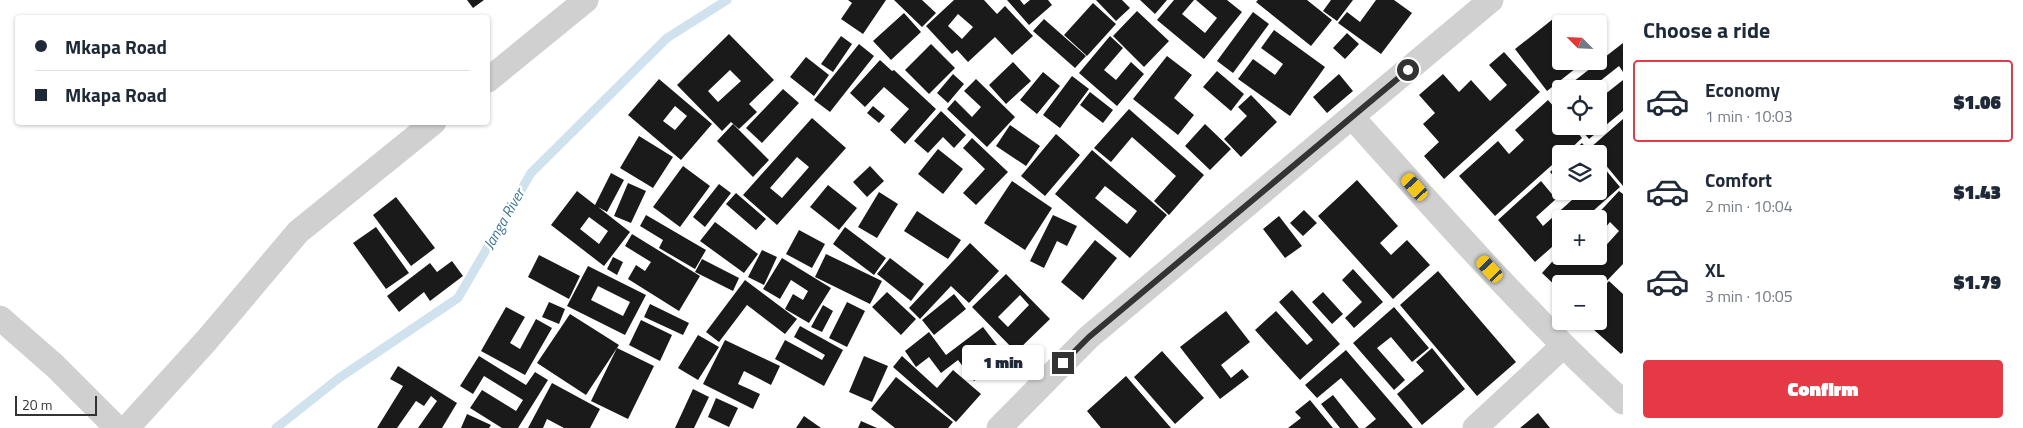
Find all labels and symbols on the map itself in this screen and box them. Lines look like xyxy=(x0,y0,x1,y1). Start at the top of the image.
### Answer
north arrow xyxy=(1552,15,1608,70)
route start xyxy=(1397,59,1419,81)
car xyxy=(1399,171,1430,203)
water label: Janga River xyxy=(477,182,531,253)
car xyxy=(1474,253,1505,285)
callout: 1 min xyxy=(963,346,1046,380)
route end xyxy=(1052,352,1074,374)
scale bar xyxy=(15,393,98,416)

